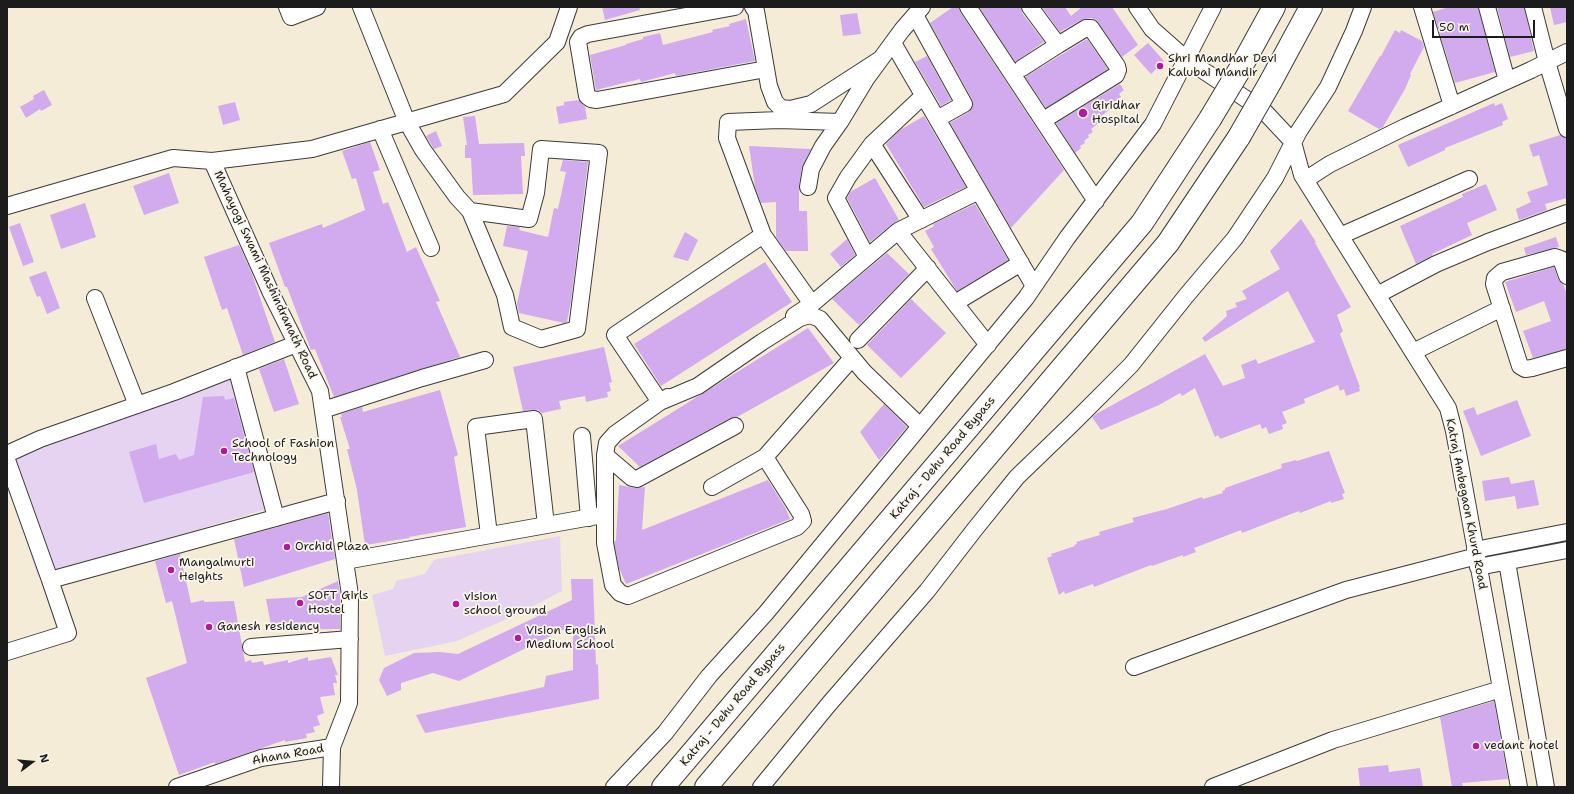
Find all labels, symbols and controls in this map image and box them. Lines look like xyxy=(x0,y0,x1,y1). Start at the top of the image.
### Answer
scale bar xyxy=(1434,12,1537,38)
text: 50 m xyxy=(1439,19,1469,35)
place label: Shri Mandhar Devi Kalubai Mandir xyxy=(1168,52,1277,80)
marker: Shri Mandhar Devi Kalubai Mandir xyxy=(1155,61,1165,71)
place label: Giridhar Hospital xyxy=(1092,99,1141,127)
marker: Giridhar Hospital xyxy=(1077,107,1089,119)
street label: Mahayogi Swami Mashindranath Road xyxy=(210,169,320,381)
street label: Katraj - Dehu Road Bypass xyxy=(887,394,999,522)
street label: Katraj Ambegaon Khurd Road xyxy=(1442,417,1490,591)
place label: School of Fashion Technology xyxy=(232,437,334,465)
marker: School of Fashion Technology xyxy=(219,446,229,456)
place label: Orchid Plaza xyxy=(295,540,369,554)
marker: Orchid Plaza xyxy=(282,542,292,552)
place label: Mangalmurti Heights xyxy=(179,556,254,584)
marker: Mangalmurti Heights xyxy=(166,565,176,575)
place label: SOFT Girls Hostel xyxy=(308,589,369,617)
place label: vision school ground xyxy=(464,590,546,618)
marker: SOFT Girls Hostel xyxy=(295,598,305,608)
marker: vision school ground xyxy=(451,599,461,609)
place label: Ganesh residency xyxy=(217,620,319,634)
marker: Ganesh residency xyxy=(204,622,214,632)
place label: Vision English Medium School xyxy=(526,624,614,652)
marker: Vision English Medium School xyxy=(513,633,523,643)
street label: Katraj - Dehu Road Bypass xyxy=(677,641,789,769)
place label: vedant hotel xyxy=(1484,739,1558,753)
marker: vedant hotel xyxy=(1471,741,1481,751)
north arrow xyxy=(12,742,52,782)
street label: Ahana Road xyxy=(251,742,325,768)
text: N xyxy=(36,752,52,765)

